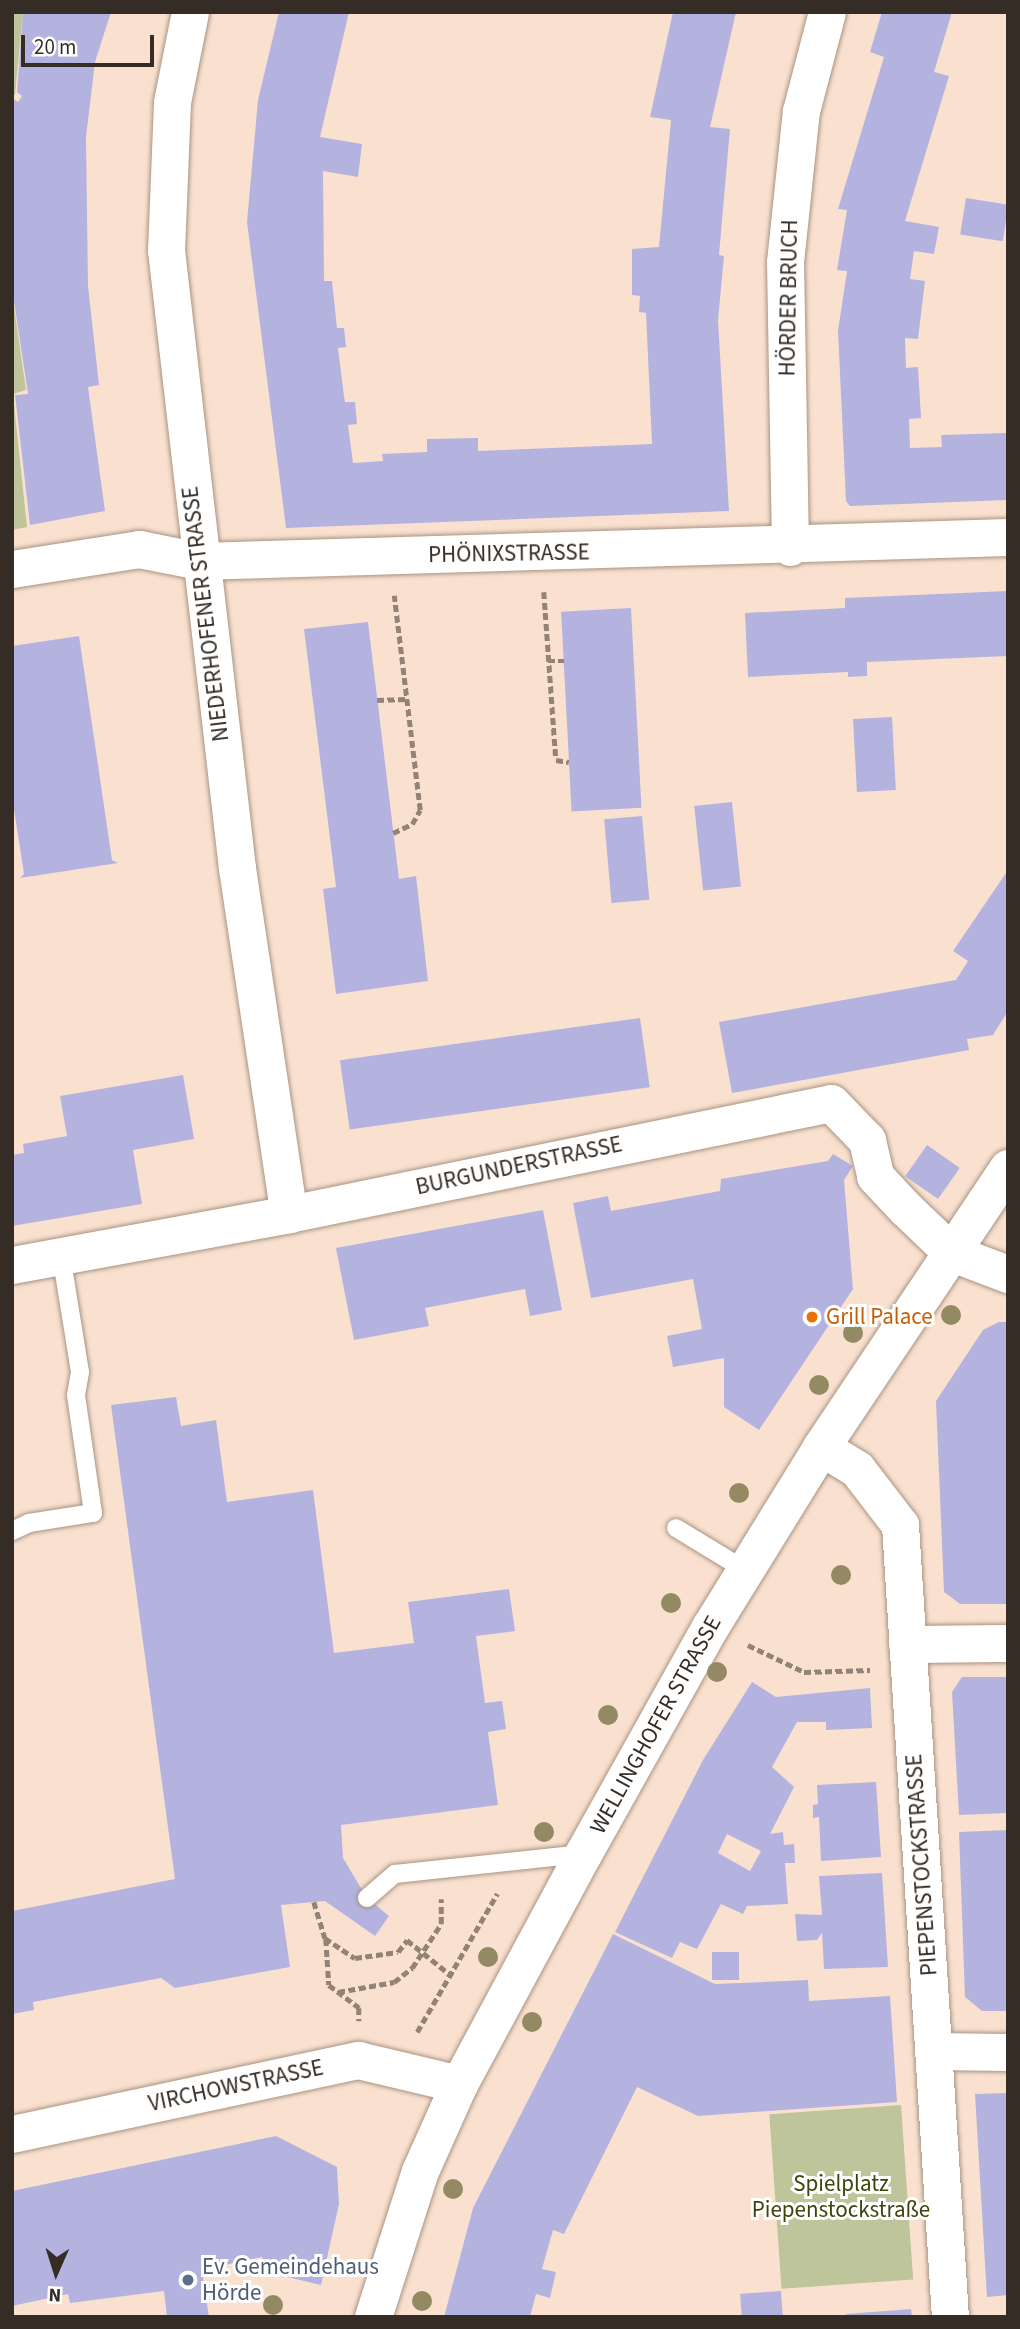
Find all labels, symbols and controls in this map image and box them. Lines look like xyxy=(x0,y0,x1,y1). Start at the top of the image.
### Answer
scale bar xyxy=(24,21,158,65)
text: 20 m xyxy=(34,32,76,62)
street label: HÖRDER BRUCH xyxy=(774,219,804,377)
street label: NIEDERHOFENER STRASSE xyxy=(177,485,235,743)
street label: PHÖNIXSTRASSE xyxy=(428,539,590,569)
street label: BURGUNDERSTRASSE xyxy=(413,1131,625,1201)
place label: Grill Palace xyxy=(826,1303,933,1331)
marker: Grill Palace xyxy=(804,1309,820,1325)
street label: WELLINGHOFER STRASSE xyxy=(585,1611,727,1839)
street label: PIEPENSTOCKSTRASSE xyxy=(900,1753,944,1977)
street label: VIRCHOWSTRASSE xyxy=(146,2054,326,2118)
park label: Spielplatz Piepenstockstraße xyxy=(752,2170,930,2224)
north arrow xyxy=(21,2238,91,2308)
place label: Ev. Gemeindehaus Hörde xyxy=(202,2253,379,2307)
marker: Ev. Gemeindehaus Hörde xyxy=(180,2272,196,2288)
text: N xyxy=(48,2281,62,2308)

